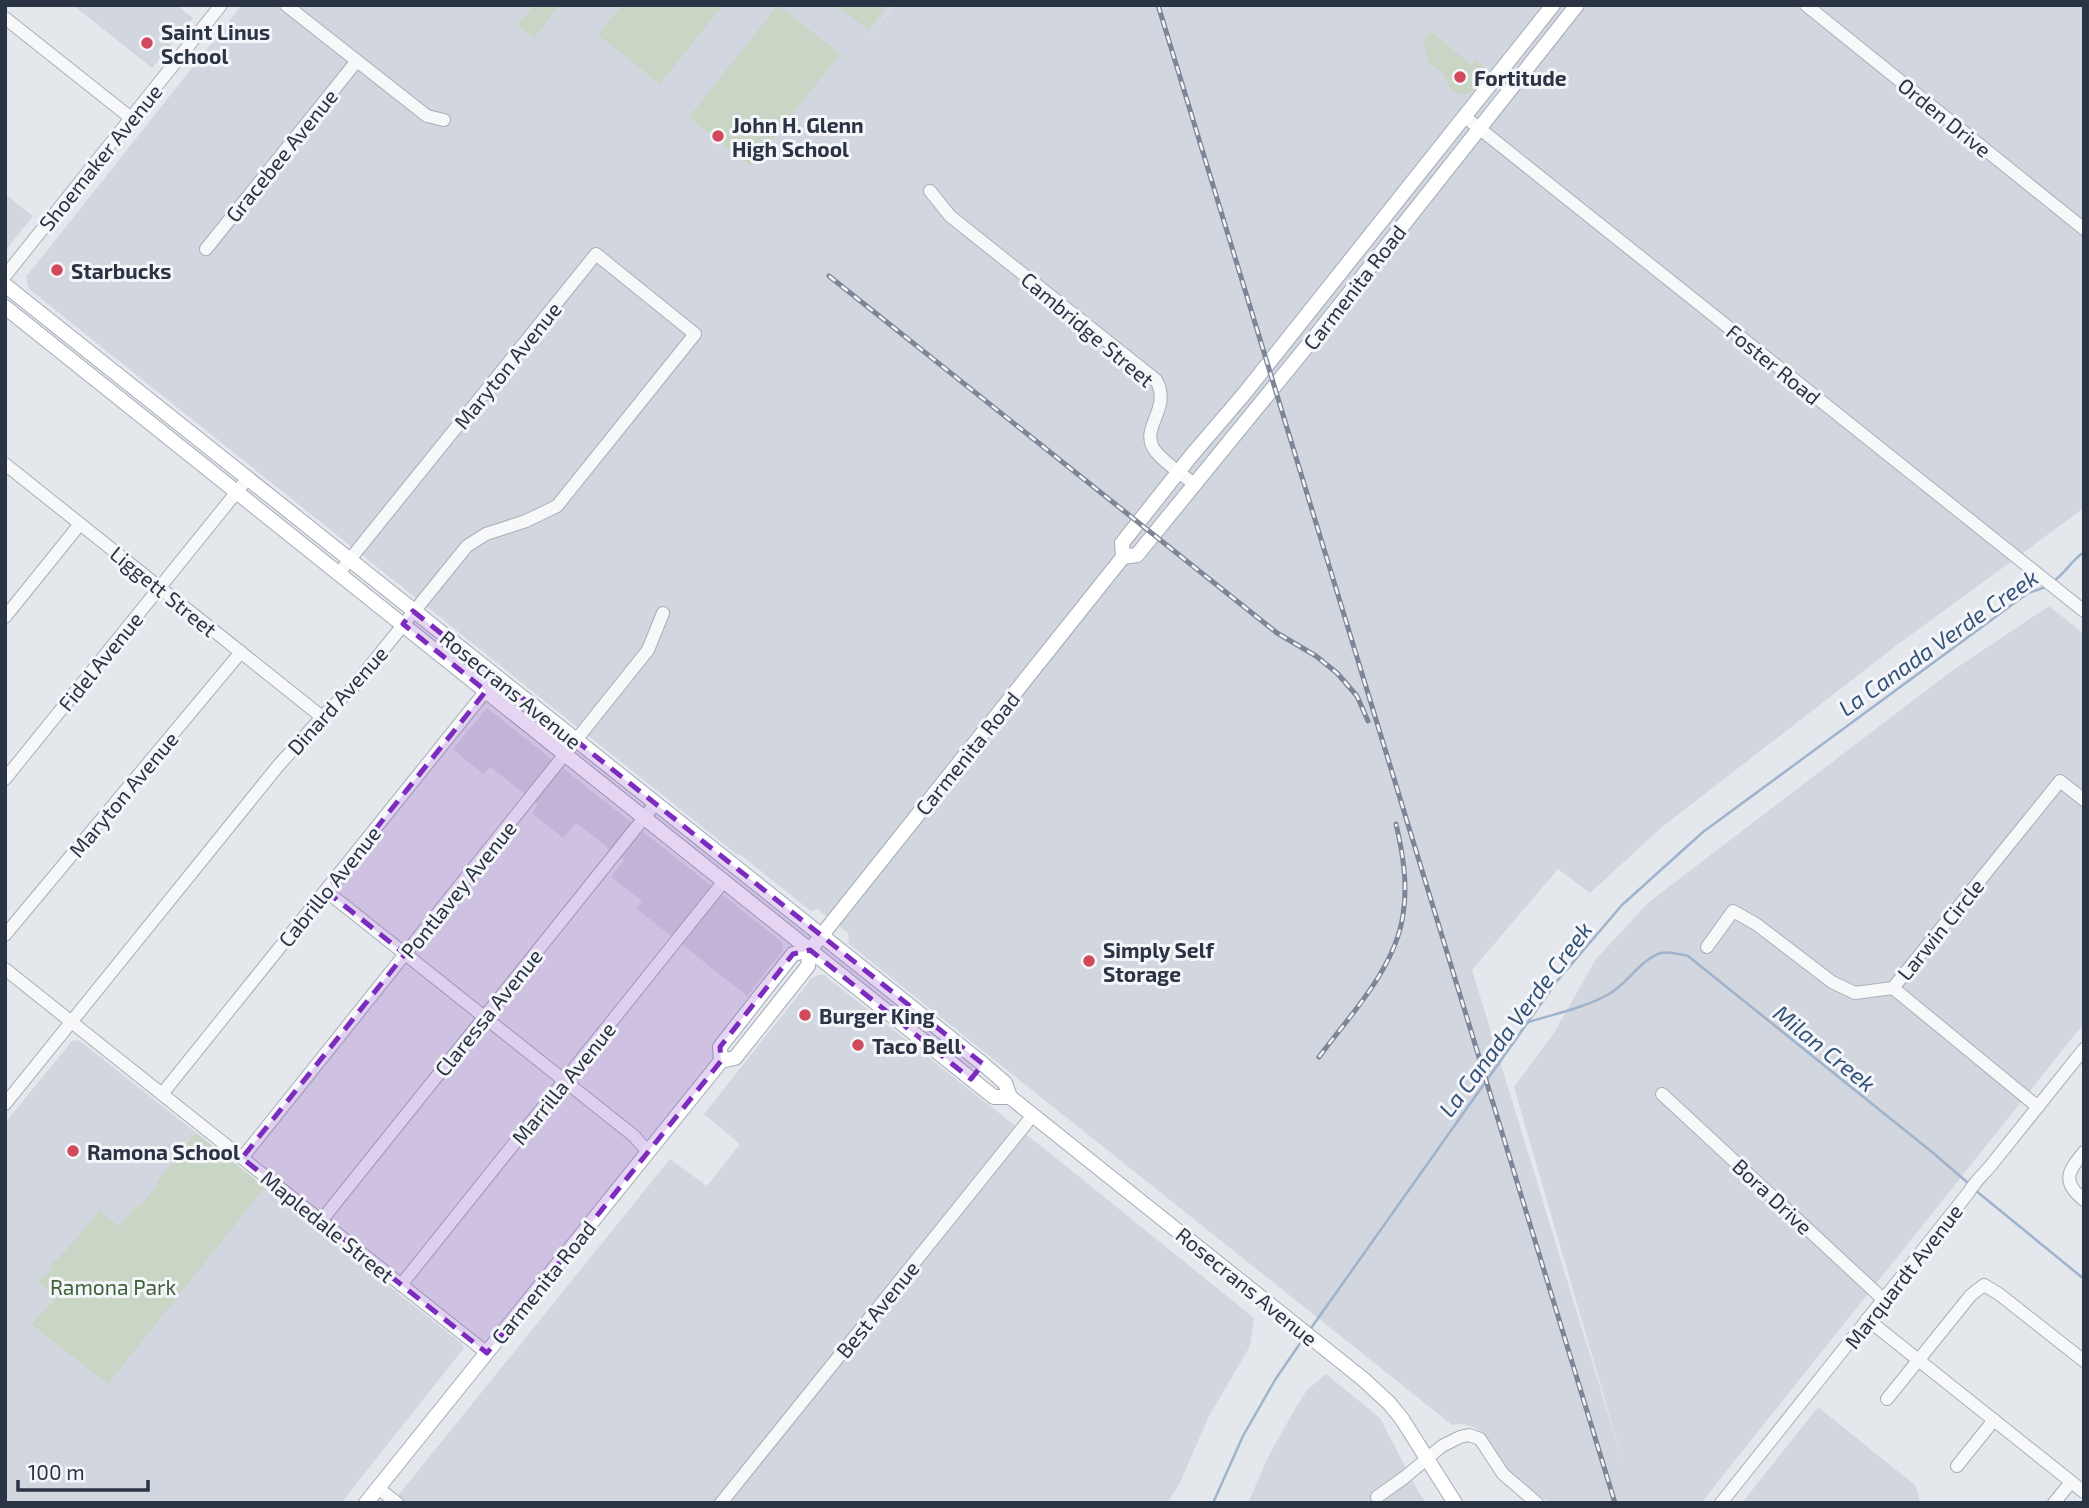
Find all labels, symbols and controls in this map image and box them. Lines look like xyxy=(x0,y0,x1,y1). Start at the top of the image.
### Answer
place label: Saint Linus School xyxy=(161,19,270,68)
marker: Saint Linus School xyxy=(139,35,155,51)
place label: Fortitude xyxy=(1474,65,1567,90)
marker: Fortitude xyxy=(1452,69,1468,85)
street label: Orden Drive xyxy=(1893,72,1997,162)
street label: Shoemaker Avenue xyxy=(33,79,167,235)
street label: Gracebee Avenue xyxy=(220,84,342,226)
place label: John H. Glenn High School xyxy=(732,112,864,161)
marker: John H. Glenn High School xyxy=(710,128,726,144)
street label: Carmenita Road xyxy=(1297,220,1411,354)
place label: Starbucks xyxy=(71,258,171,283)
marker: Starbucks xyxy=(49,262,65,278)
street label: Cambridge Street xyxy=(1017,266,1159,392)
street label: Maryton Avenue xyxy=(448,296,566,434)
street label: Foster Road xyxy=(1722,318,1826,410)
street label: Liggett Street xyxy=(106,540,222,642)
water label: La Canada Verde Creek xyxy=(1833,563,2043,721)
street label: Fidel Avenue xyxy=(52,606,148,716)
street label: Rosecrans Avenue xyxy=(435,624,587,754)
street label: Dinard Avenue xyxy=(282,640,392,760)
street label: Carmenita Road xyxy=(910,686,1024,820)
street label: Maryton Avenue xyxy=(63,726,183,862)
street label: Pontlavey Avenue xyxy=(395,815,521,963)
street label: Cabrillo Avenue xyxy=(273,821,385,951)
street label: Larwin Circle xyxy=(1892,873,1988,985)
water label: La Canada Verde Creek xyxy=(1432,916,1598,1122)
place label: Simply Self Storage xyxy=(1103,937,1214,986)
street label: Claressa Avenue xyxy=(429,943,547,1081)
marker: Simply Self Storage xyxy=(1081,953,1097,969)
water label: Milan Creek xyxy=(1768,998,1882,1098)
place label: Burger King xyxy=(819,1003,935,1028)
marker: Burger King xyxy=(797,1007,813,1023)
street label: Marrilla Avenue xyxy=(506,1017,620,1149)
place label: Taco Bell xyxy=(872,1033,961,1058)
marker: Taco Bell xyxy=(850,1037,866,1053)
place label: Ramona School xyxy=(87,1139,240,1164)
marker: Ramona School xyxy=(65,1143,81,1159)
street label: Bora Drive xyxy=(1728,1153,1818,1239)
street label: Mapledale Street xyxy=(256,1165,400,1287)
street label: Marquardt Avenue xyxy=(1839,1199,1967,1353)
street label: Carmenita Road xyxy=(486,1215,600,1349)
street label: Rosecrans Avenue xyxy=(1171,1221,1323,1351)
street label: Best Avenue xyxy=(830,1255,924,1363)
park label: Ramona Park xyxy=(50,1274,176,1299)
scale bar xyxy=(18,1448,147,1492)
text: 100 m xyxy=(28,1459,85,1484)

